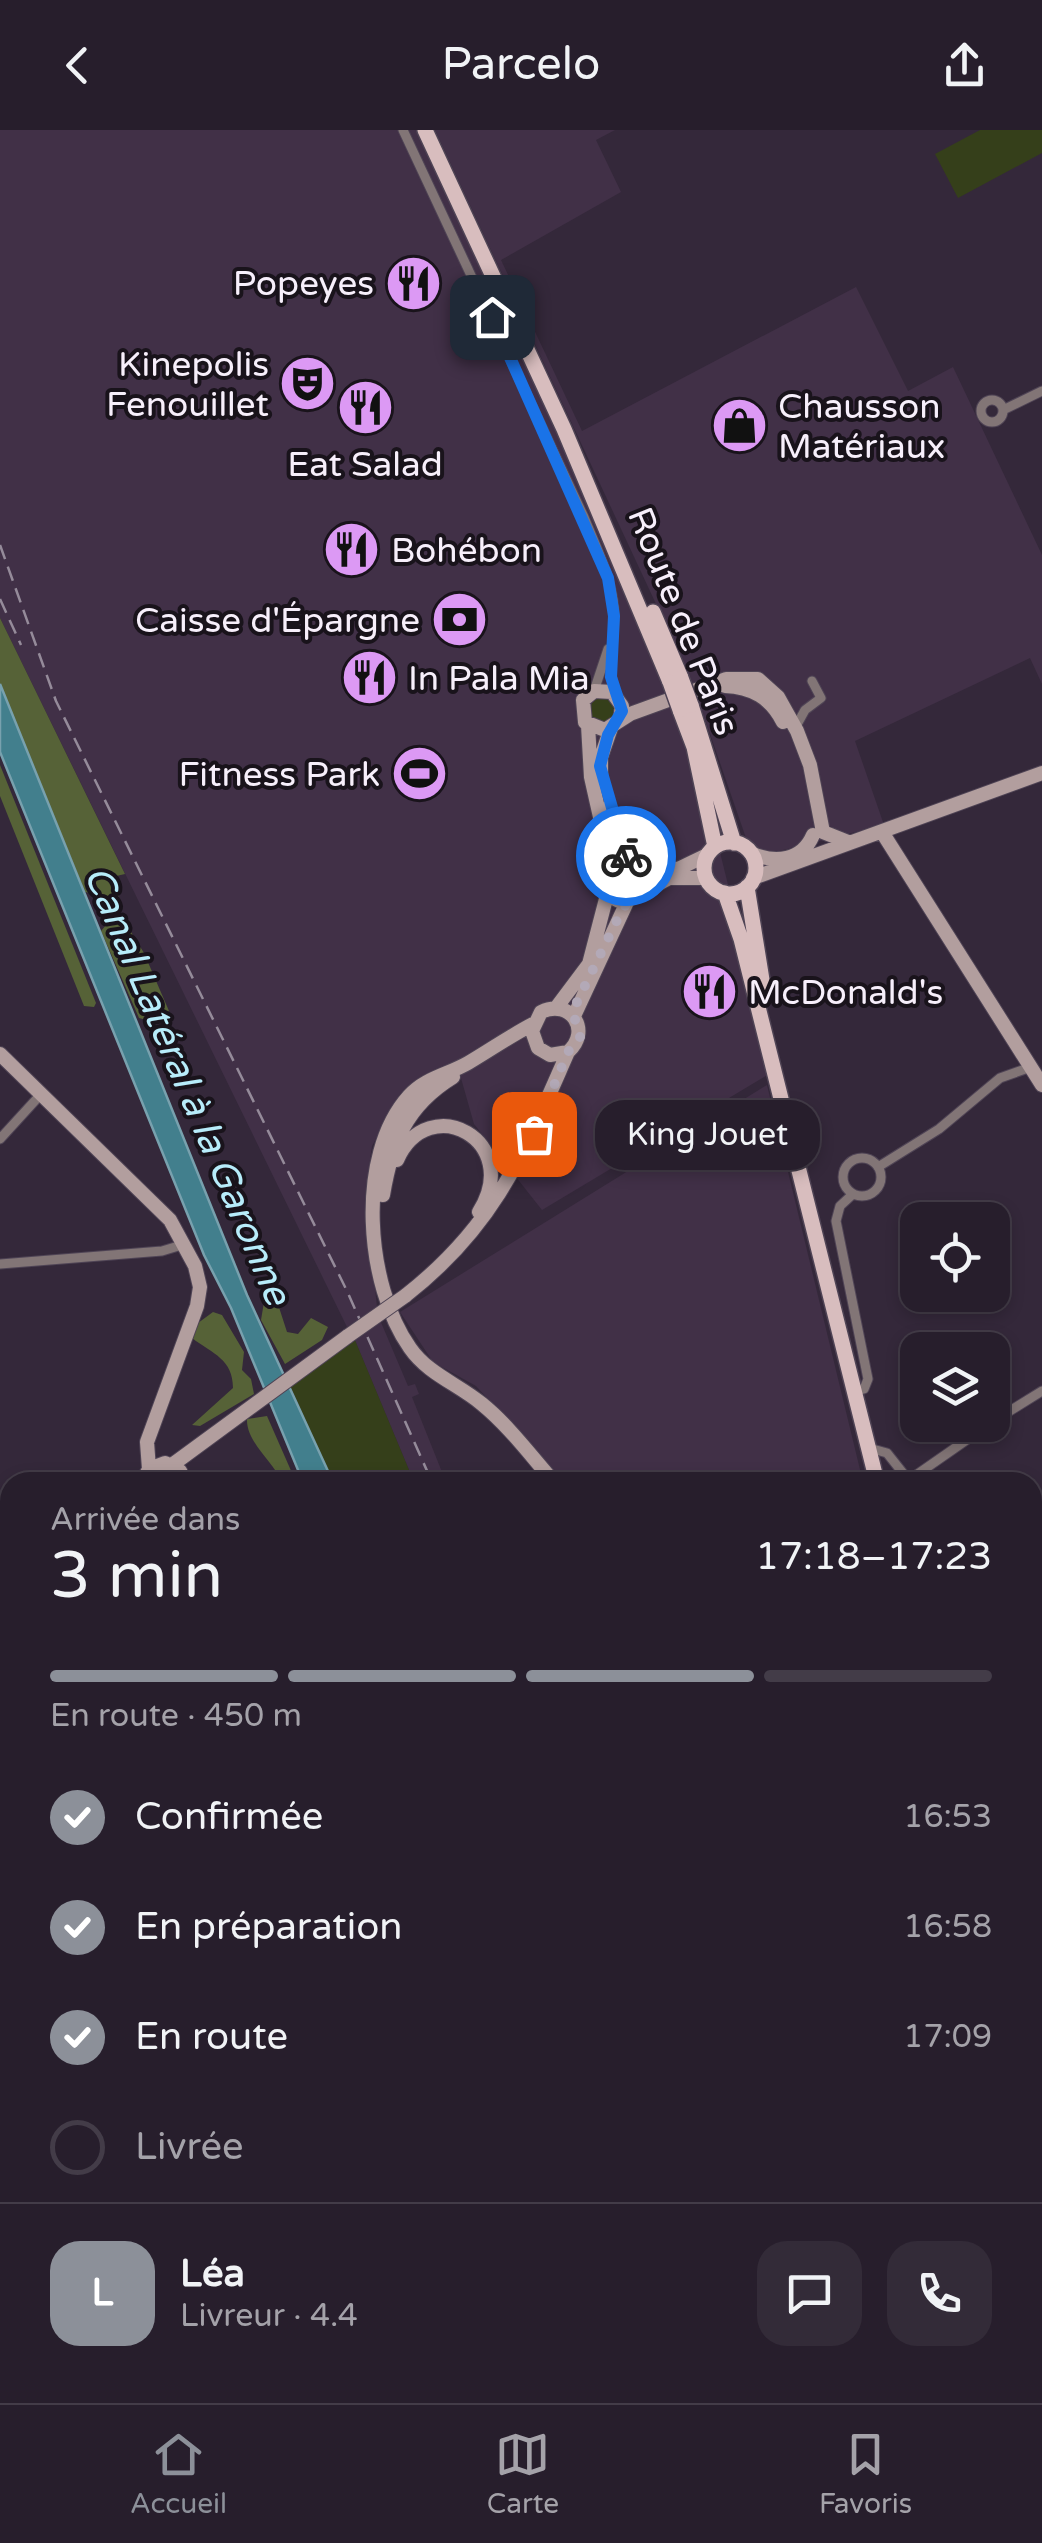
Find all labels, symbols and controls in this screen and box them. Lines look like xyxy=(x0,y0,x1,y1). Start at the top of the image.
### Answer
icon: back xyxy=(50,38,105,93)
text: Parcelo xyxy=(442,38,600,92)
icon: share xyxy=(937,38,992,93)
restaurant icon: Popeyes xyxy=(383,253,443,313)
place label: Popeyes xyxy=(233,263,374,305)
pin xyxy=(450,275,535,360)
icon: home xyxy=(465,290,520,345)
place label: Kinepolis Fenouillet xyxy=(106,344,269,426)
theatre icon: Kinepolis Fenouillet xyxy=(278,354,338,414)
restaurant icon: Eat Salad xyxy=(335,378,395,438)
place label: Chausson Matériaux xyxy=(778,386,945,468)
shop icon: Chausson Matériaux xyxy=(709,396,769,456)
place label: Eat Salad xyxy=(287,444,443,486)
street label: Route de Paris xyxy=(618,501,748,741)
restaurant icon: Bohébon xyxy=(322,520,382,580)
place label: Bohébon xyxy=(391,530,542,572)
bank icon: Caisse d'Épargne xyxy=(429,590,489,650)
place label: Caisse d'Épargne xyxy=(135,600,420,642)
restaurant icon: In Pala Mia xyxy=(339,648,399,708)
place label: In Pala Mia xyxy=(408,658,590,700)
sports icon: Fitness Park xyxy=(389,744,449,804)
place label: Fitness Park xyxy=(178,754,380,796)
courier xyxy=(576,806,676,906)
icon: bike xyxy=(599,829,654,884)
water label: Canal Latéral à la Garonne xyxy=(74,859,302,1314)
restaurant icon: McDonald's xyxy=(679,962,739,1022)
place label: McDonald's xyxy=(748,972,943,1014)
pin xyxy=(492,1092,577,1177)
callout: King Jouet xyxy=(594,1099,819,1169)
icon: bag xyxy=(507,1107,562,1162)
text: King Jouet xyxy=(627,1116,788,1154)
map controls xyxy=(900,1202,1010,1442)
button: locate xyxy=(900,1202,1010,1312)
button: layers xyxy=(900,1332,1010,1442)
text: Arrivée dans xyxy=(50,1501,240,1539)
text: 17:18–17:23 xyxy=(755,1534,992,1580)
text: 3 min xyxy=(50,1537,223,1616)
text: En route · 450 m xyxy=(50,1697,302,1735)
icon: check xyxy=(50,1790,105,1845)
text: Confirmée xyxy=(135,1794,323,1840)
text: 16:53 xyxy=(903,1798,992,1836)
icon: check xyxy=(50,1900,105,1955)
text: En préparation xyxy=(135,1904,402,1950)
text: 16:58 xyxy=(903,1908,992,1946)
icon: check xyxy=(50,2010,105,2065)
text: En route xyxy=(135,2014,288,2060)
text: 17:09 xyxy=(903,2018,992,2056)
text: Livrée xyxy=(135,2124,244,2170)
button: chat xyxy=(757,2241,862,2346)
button: phone xyxy=(887,2241,992,2346)
text: Léa xyxy=(180,2251,245,2297)
text: L xyxy=(92,2270,113,2316)
text: Livreur · 4.4 xyxy=(180,2297,358,2335)
tab: Accueil xyxy=(130,2427,227,2521)
tab: Carte xyxy=(487,2427,559,2521)
tab: Favoris xyxy=(819,2427,912,2521)

